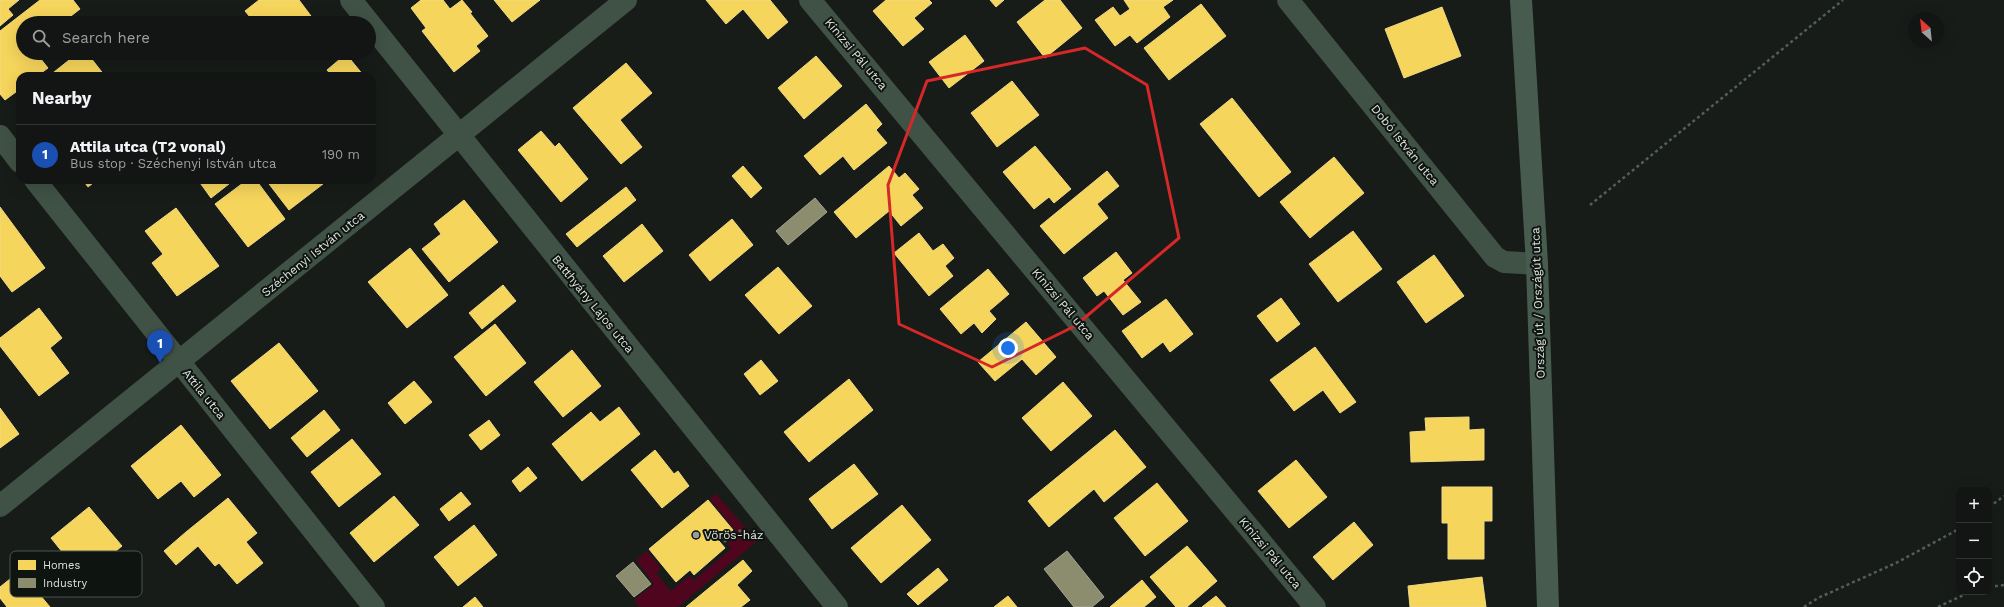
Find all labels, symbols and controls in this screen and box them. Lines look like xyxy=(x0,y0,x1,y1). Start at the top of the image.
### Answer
north arrow xyxy=(1908,12,1944,48)
street label: Kinizsi Pál utca xyxy=(822,15,890,93)
search box xyxy=(16,16,376,60)
icon: search xyxy=(30,27,52,49)
text: Search here xyxy=(62,29,150,47)
text: Nearby xyxy=(32,88,91,108)
street label: Dobó István utca xyxy=(1368,102,1442,188)
text: Attila utca (T2 vonal) xyxy=(70,138,226,156)
text: 1 xyxy=(42,147,48,162)
text: 190 m xyxy=(322,147,360,162)
text: Bus stop · Széchenyi István utca xyxy=(70,156,276,171)
street label: Széchenyi István utca xyxy=(259,208,367,300)
street label: Ország út / Országút utca xyxy=(1528,227,1548,379)
street label: Batthyány Lajos utca xyxy=(549,252,637,356)
street label: Kinizsi Pál utca xyxy=(1029,265,1097,343)
pin: 1 xyxy=(147,330,173,363)
your location xyxy=(998,338,1018,358)
street label: Attila utca xyxy=(180,366,229,422)
map controls xyxy=(1956,487,1992,595)
button: + xyxy=(1956,487,1992,523)
street label: Kinizsi Pál utca xyxy=(1236,514,1304,592)
button: − xyxy=(1956,523,1992,559)
place label: Vörös-ház xyxy=(704,528,763,542)
marker: Vörös-ház xyxy=(691,530,701,540)
legend xyxy=(10,551,142,597)
text: Homes xyxy=(43,559,80,572)
button: locate xyxy=(1956,559,1992,595)
text: Industry xyxy=(43,577,88,590)

